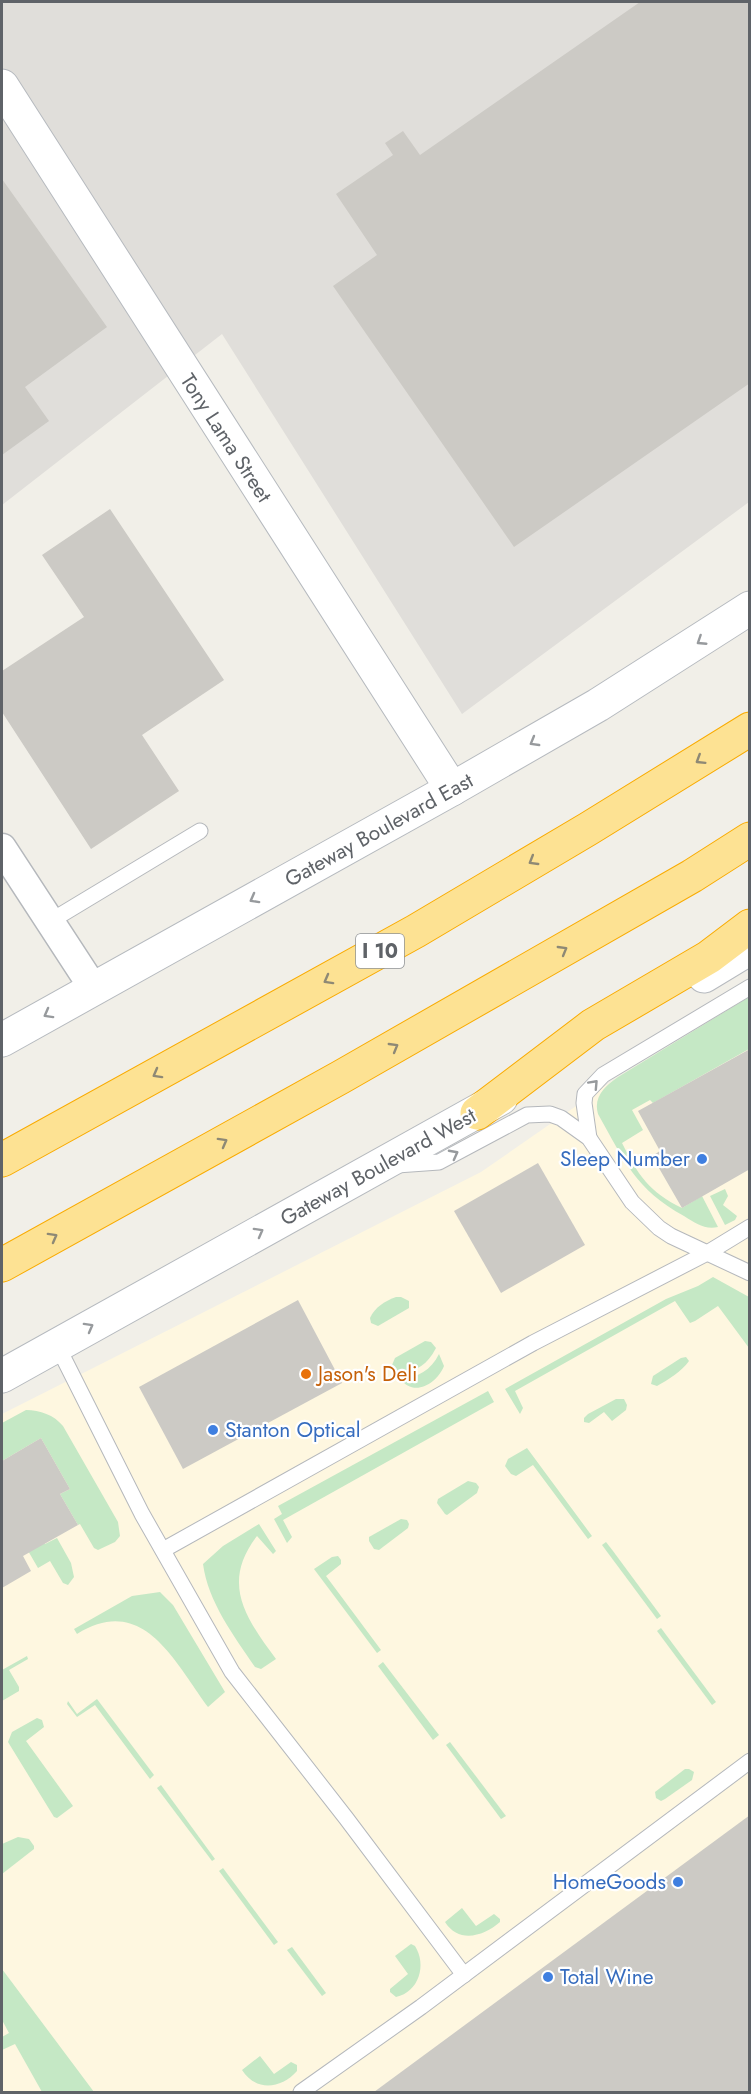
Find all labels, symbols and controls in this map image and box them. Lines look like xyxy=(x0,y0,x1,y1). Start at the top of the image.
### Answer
street label: Tony Lama Street xyxy=(173,368,279,508)
one-way arrow xyxy=(696,633,707,644)
one-way arrow xyxy=(530,735,540,746)
one-way arrow xyxy=(696,752,706,764)
street label: Gateway Boulevard East xyxy=(279,766,479,894)
one-way arrow xyxy=(529,854,539,866)
one-way arrow xyxy=(250,892,261,904)
road number: I 10 xyxy=(356,934,404,968)
one-way arrow xyxy=(557,946,567,957)
one-way arrow xyxy=(324,973,334,984)
one-way arrow xyxy=(44,1007,54,1018)
one-way arrow xyxy=(387,1043,398,1054)
one-way arrow xyxy=(153,1067,164,1078)
one-way arrow xyxy=(587,1080,598,1091)
street label: Gateway Boulevard West xyxy=(275,1101,481,1233)
one-way arrow xyxy=(217,1138,228,1149)
place label: Sleep Number xyxy=(560,1144,691,1174)
one-way arrow xyxy=(447,1150,458,1161)
marker: Sleep Number xyxy=(695,1152,709,1166)
one-way arrow xyxy=(253,1227,264,1239)
one-way arrow xyxy=(47,1232,57,1244)
one-way arrow xyxy=(83,1323,93,1334)
place label: Jason's Deli xyxy=(315,1359,418,1389)
marker: Jason's Deli xyxy=(299,1367,313,1381)
place label: Stanton Optical xyxy=(225,1415,361,1445)
marker: Stanton Optical xyxy=(206,1423,220,1437)
place label: HomeGoods xyxy=(553,1867,666,1897)
marker: HomeGoods xyxy=(671,1875,685,1889)
place label: Total Wine xyxy=(560,1962,654,1992)
marker: Total Wine xyxy=(541,1970,555,1984)

